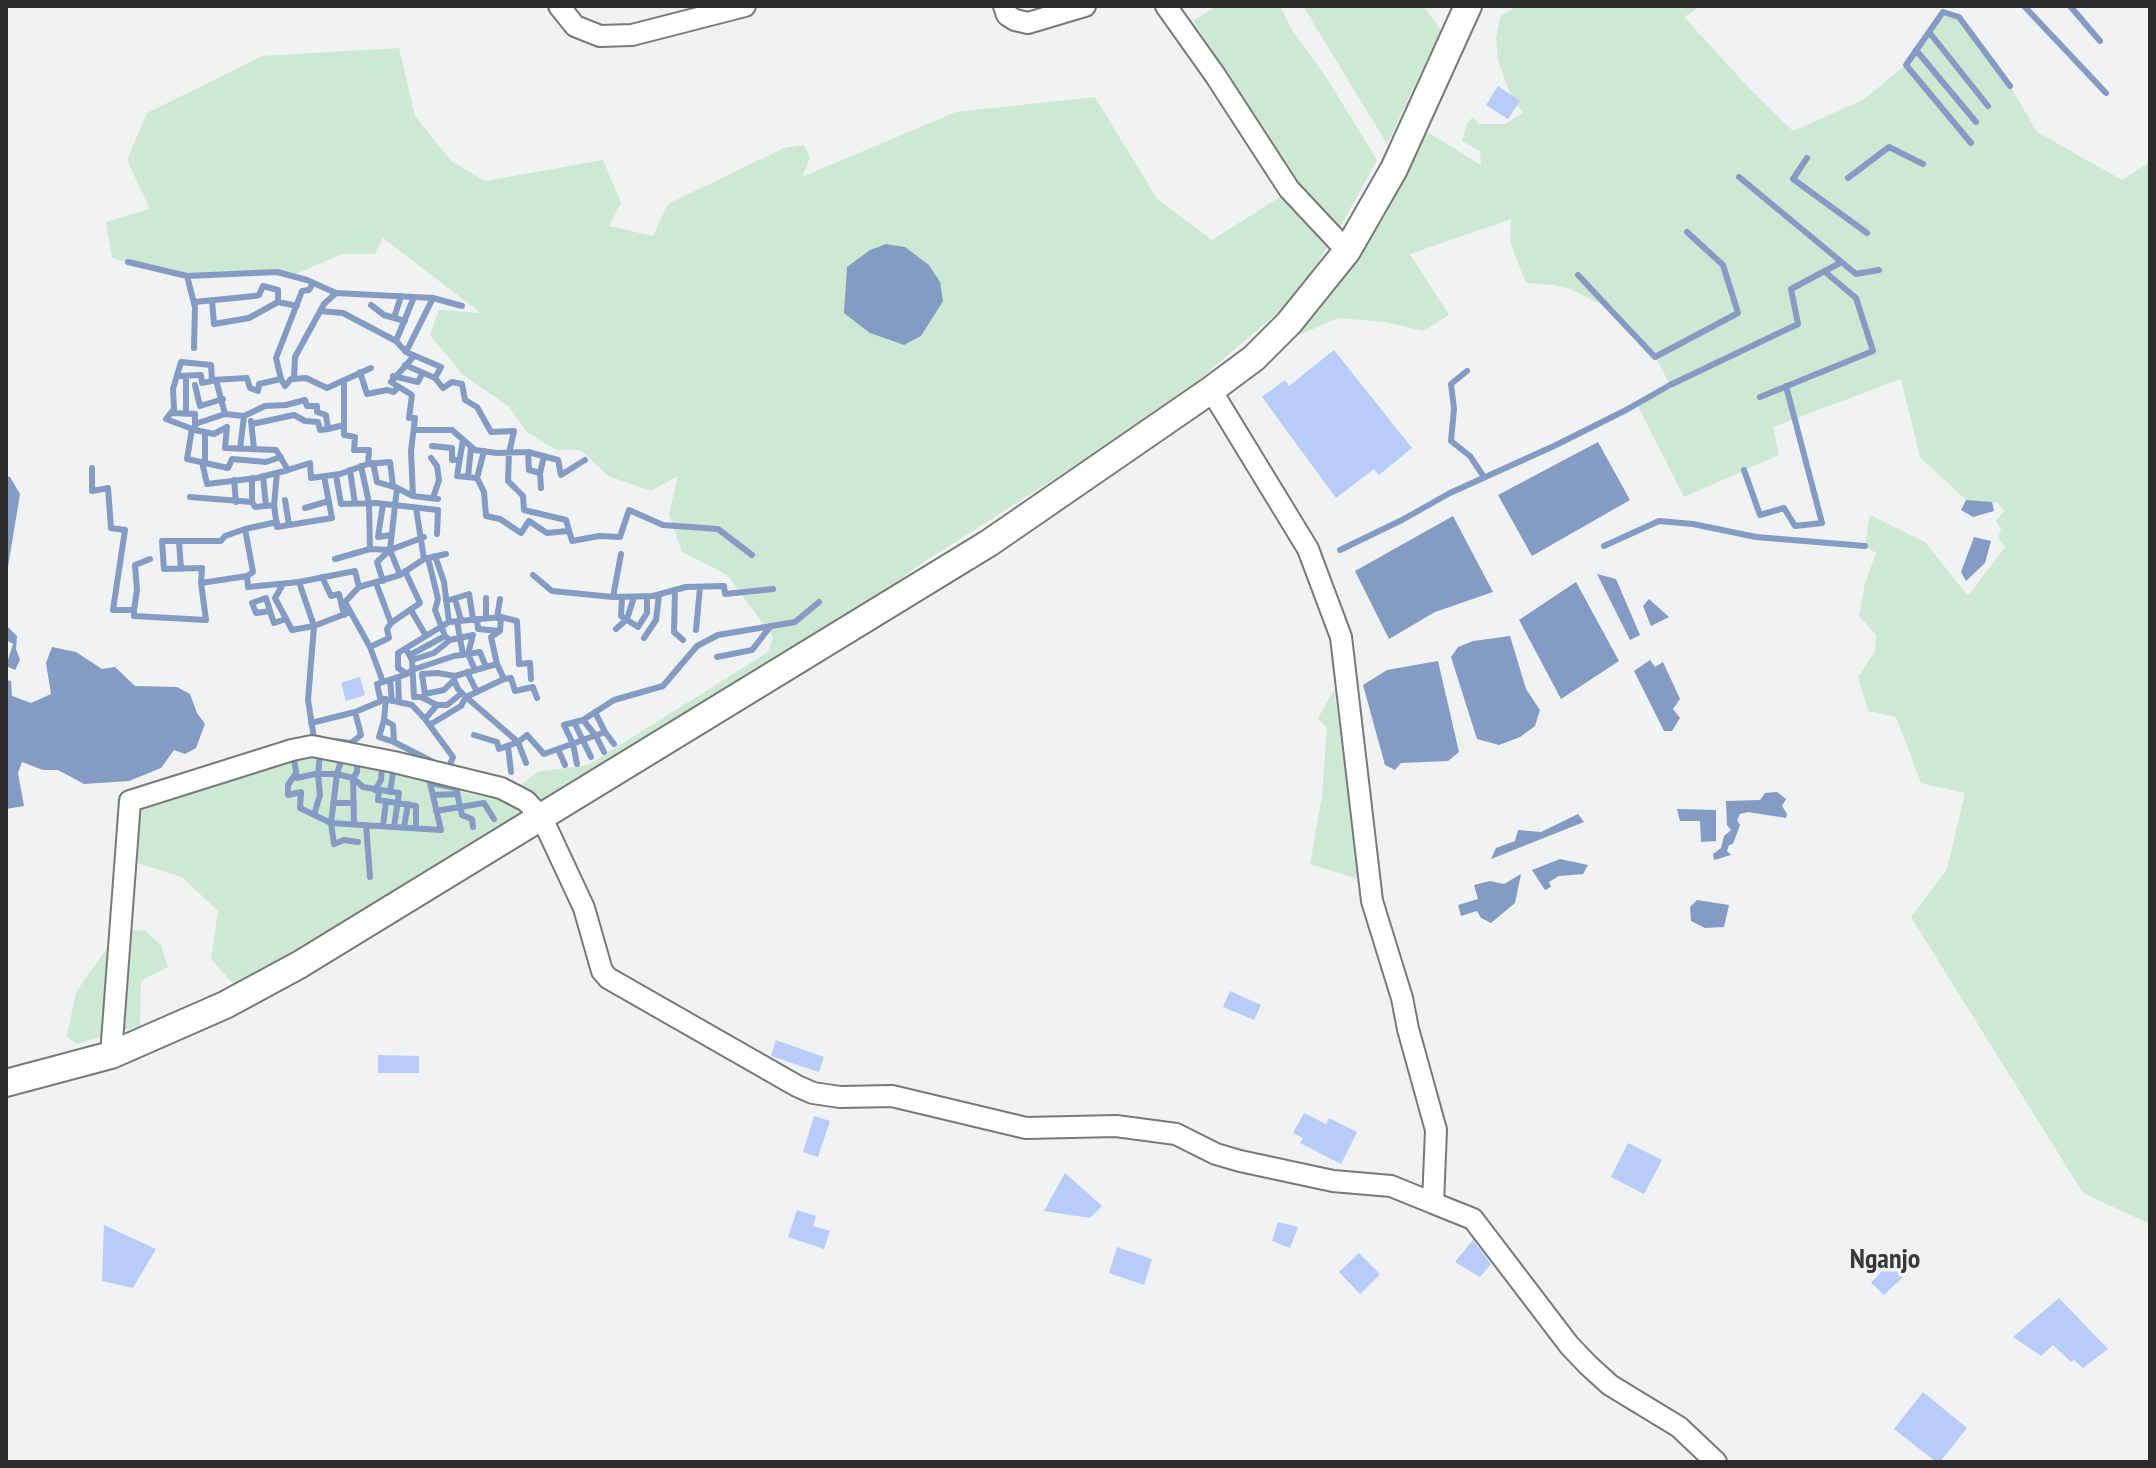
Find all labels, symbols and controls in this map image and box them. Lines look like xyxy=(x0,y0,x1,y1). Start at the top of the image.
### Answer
district label: Nganjo xyxy=(1850,1243,1920,1277)

